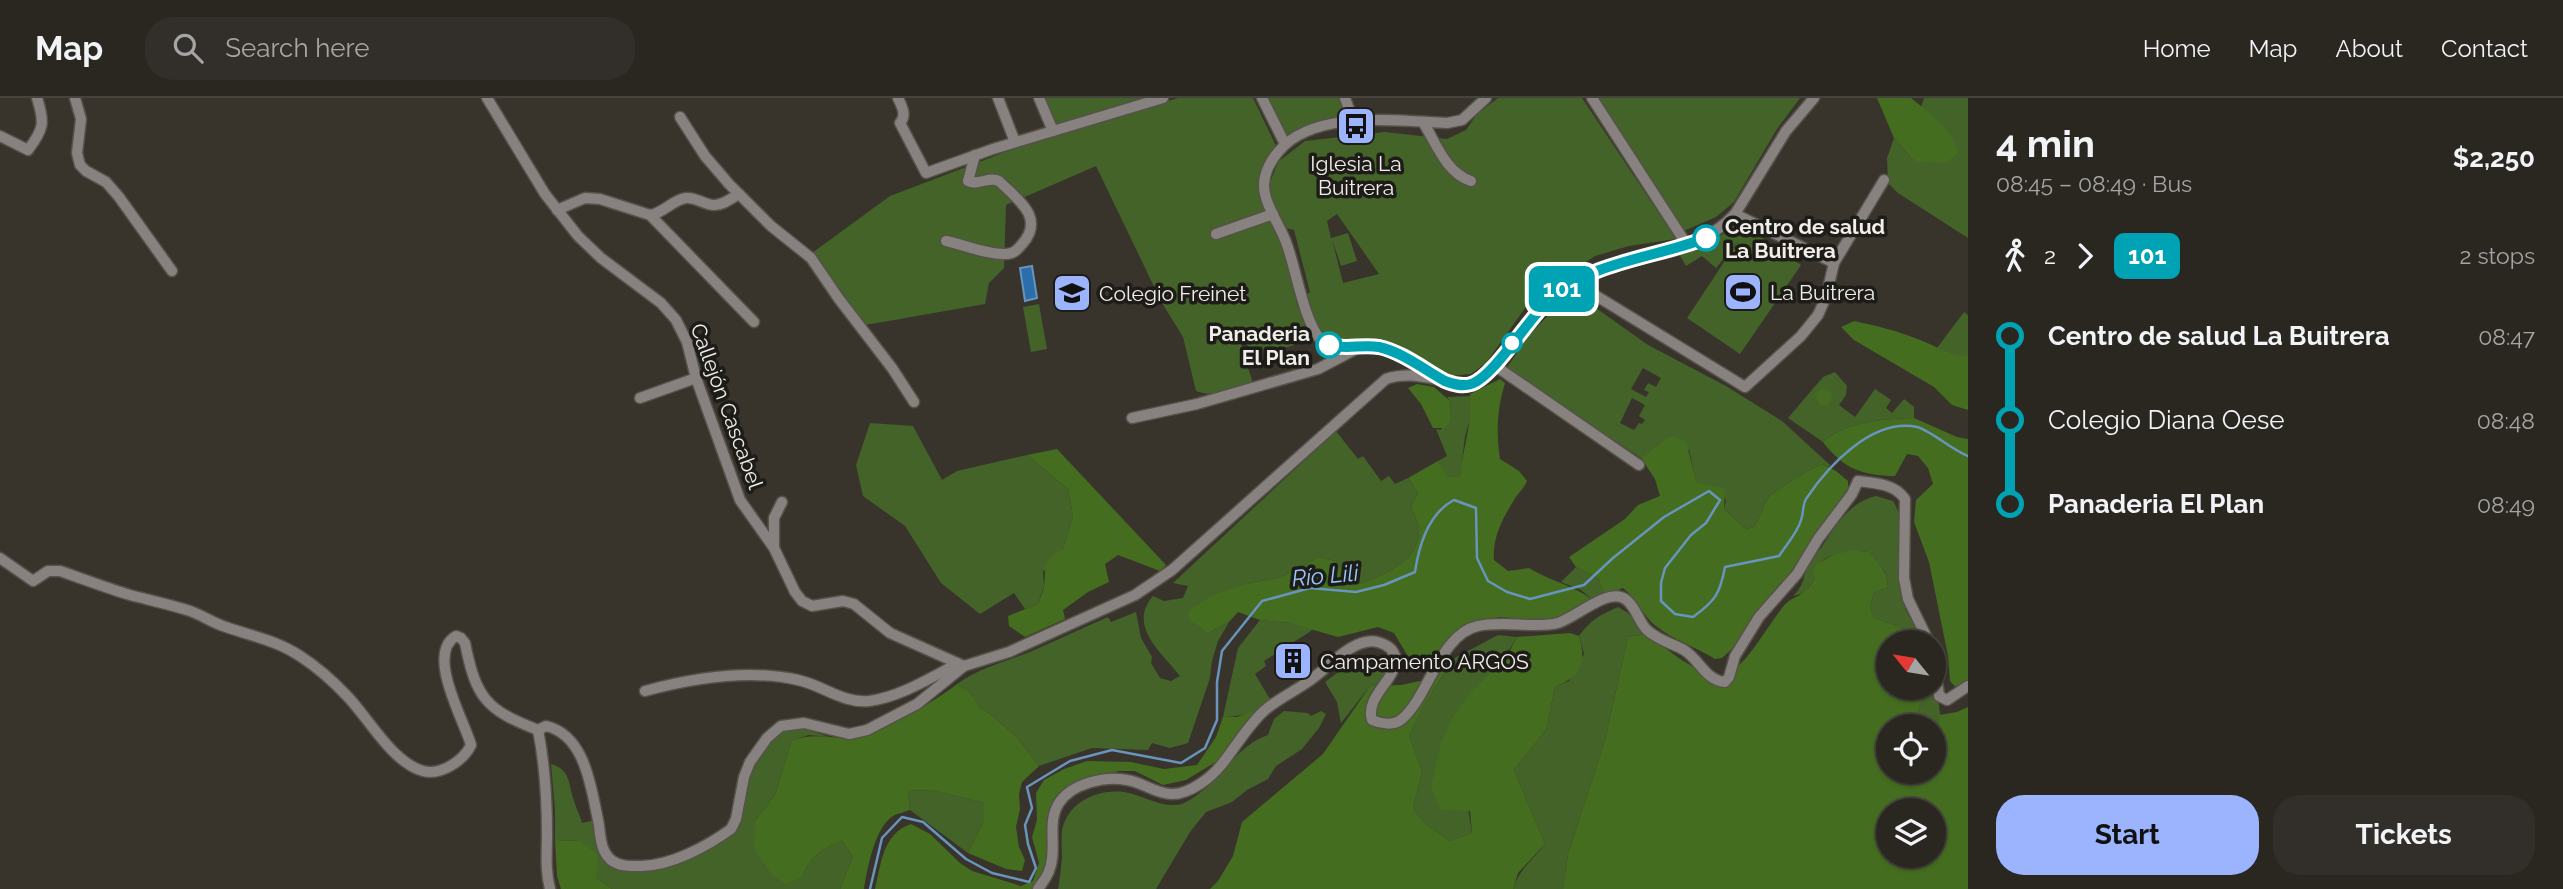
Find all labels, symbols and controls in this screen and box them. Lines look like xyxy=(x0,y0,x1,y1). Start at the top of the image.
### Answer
search box xyxy=(145,17,635,80)
text: Map xyxy=(35,29,103,68)
icon: search xyxy=(169,29,207,67)
text: Search here xyxy=(225,33,370,63)
text: Home xyxy=(2143,34,2211,63)
text: Map xyxy=(2249,34,2297,63)
text: About xyxy=(2335,34,2403,63)
text: Contact xyxy=(2441,34,2528,63)
bus stop icon: Iglesia La Buitrera xyxy=(1335,105,1377,147)
text: 4 min xyxy=(1996,121,2095,166)
text: $2,250 xyxy=(2453,143,2535,173)
place label: Iglesia La Buitrera xyxy=(1310,151,1402,200)
text: 08:45 – 08:49 · Bus xyxy=(1996,170,2192,197)
place label: Centro de salud La Buitrera xyxy=(1725,214,1885,263)
marker: Centro de salud La Buitrera xyxy=(1693,225,1719,251)
icon: walk xyxy=(1996,237,2034,275)
icon: forward xyxy=(2066,237,2104,275)
text: 101 xyxy=(2128,241,2166,270)
text: 2 xyxy=(2044,242,2056,269)
text: 2 stops xyxy=(2460,242,2535,269)
line badge: 101 xyxy=(1522,266,1602,312)
sports icon: La Buitrera xyxy=(1722,271,1764,313)
school or university icon: Colegio Freinet xyxy=(1051,272,1093,314)
text: 101 xyxy=(1543,274,1581,303)
place label: La Buitrera xyxy=(1770,280,1875,305)
place label: Colegio Freinet xyxy=(1099,281,1246,306)
street label: Callejón Cascabel xyxy=(685,320,769,492)
place label: Panaderia El Plan xyxy=(1209,321,1310,370)
text: Centro de salud La Buitrera xyxy=(2048,321,2390,351)
text: 08:47 xyxy=(2478,323,2535,350)
marker: Panaderia El Plan xyxy=(1316,332,1342,358)
unlabelled marker xyxy=(1502,333,1522,353)
text: Colegio Diana Oese xyxy=(2048,405,2284,435)
text: 08:48 xyxy=(2477,407,2535,434)
text: Panaderia El Plan xyxy=(2048,489,2264,519)
text: 08:49 xyxy=(2477,491,2535,518)
water label: Río Lili xyxy=(1291,559,1361,591)
north arrow xyxy=(1876,630,1946,700)
map controls xyxy=(1876,630,1946,868)
building icon: Campamento ARGOS xyxy=(1272,640,1314,682)
place label: Campamento ARGOS xyxy=(1320,649,1529,674)
button: locate xyxy=(1876,714,1946,784)
button: Start xyxy=(1996,795,2259,875)
button: Tickets xyxy=(2273,795,2535,875)
button: layers xyxy=(1876,798,1946,868)

